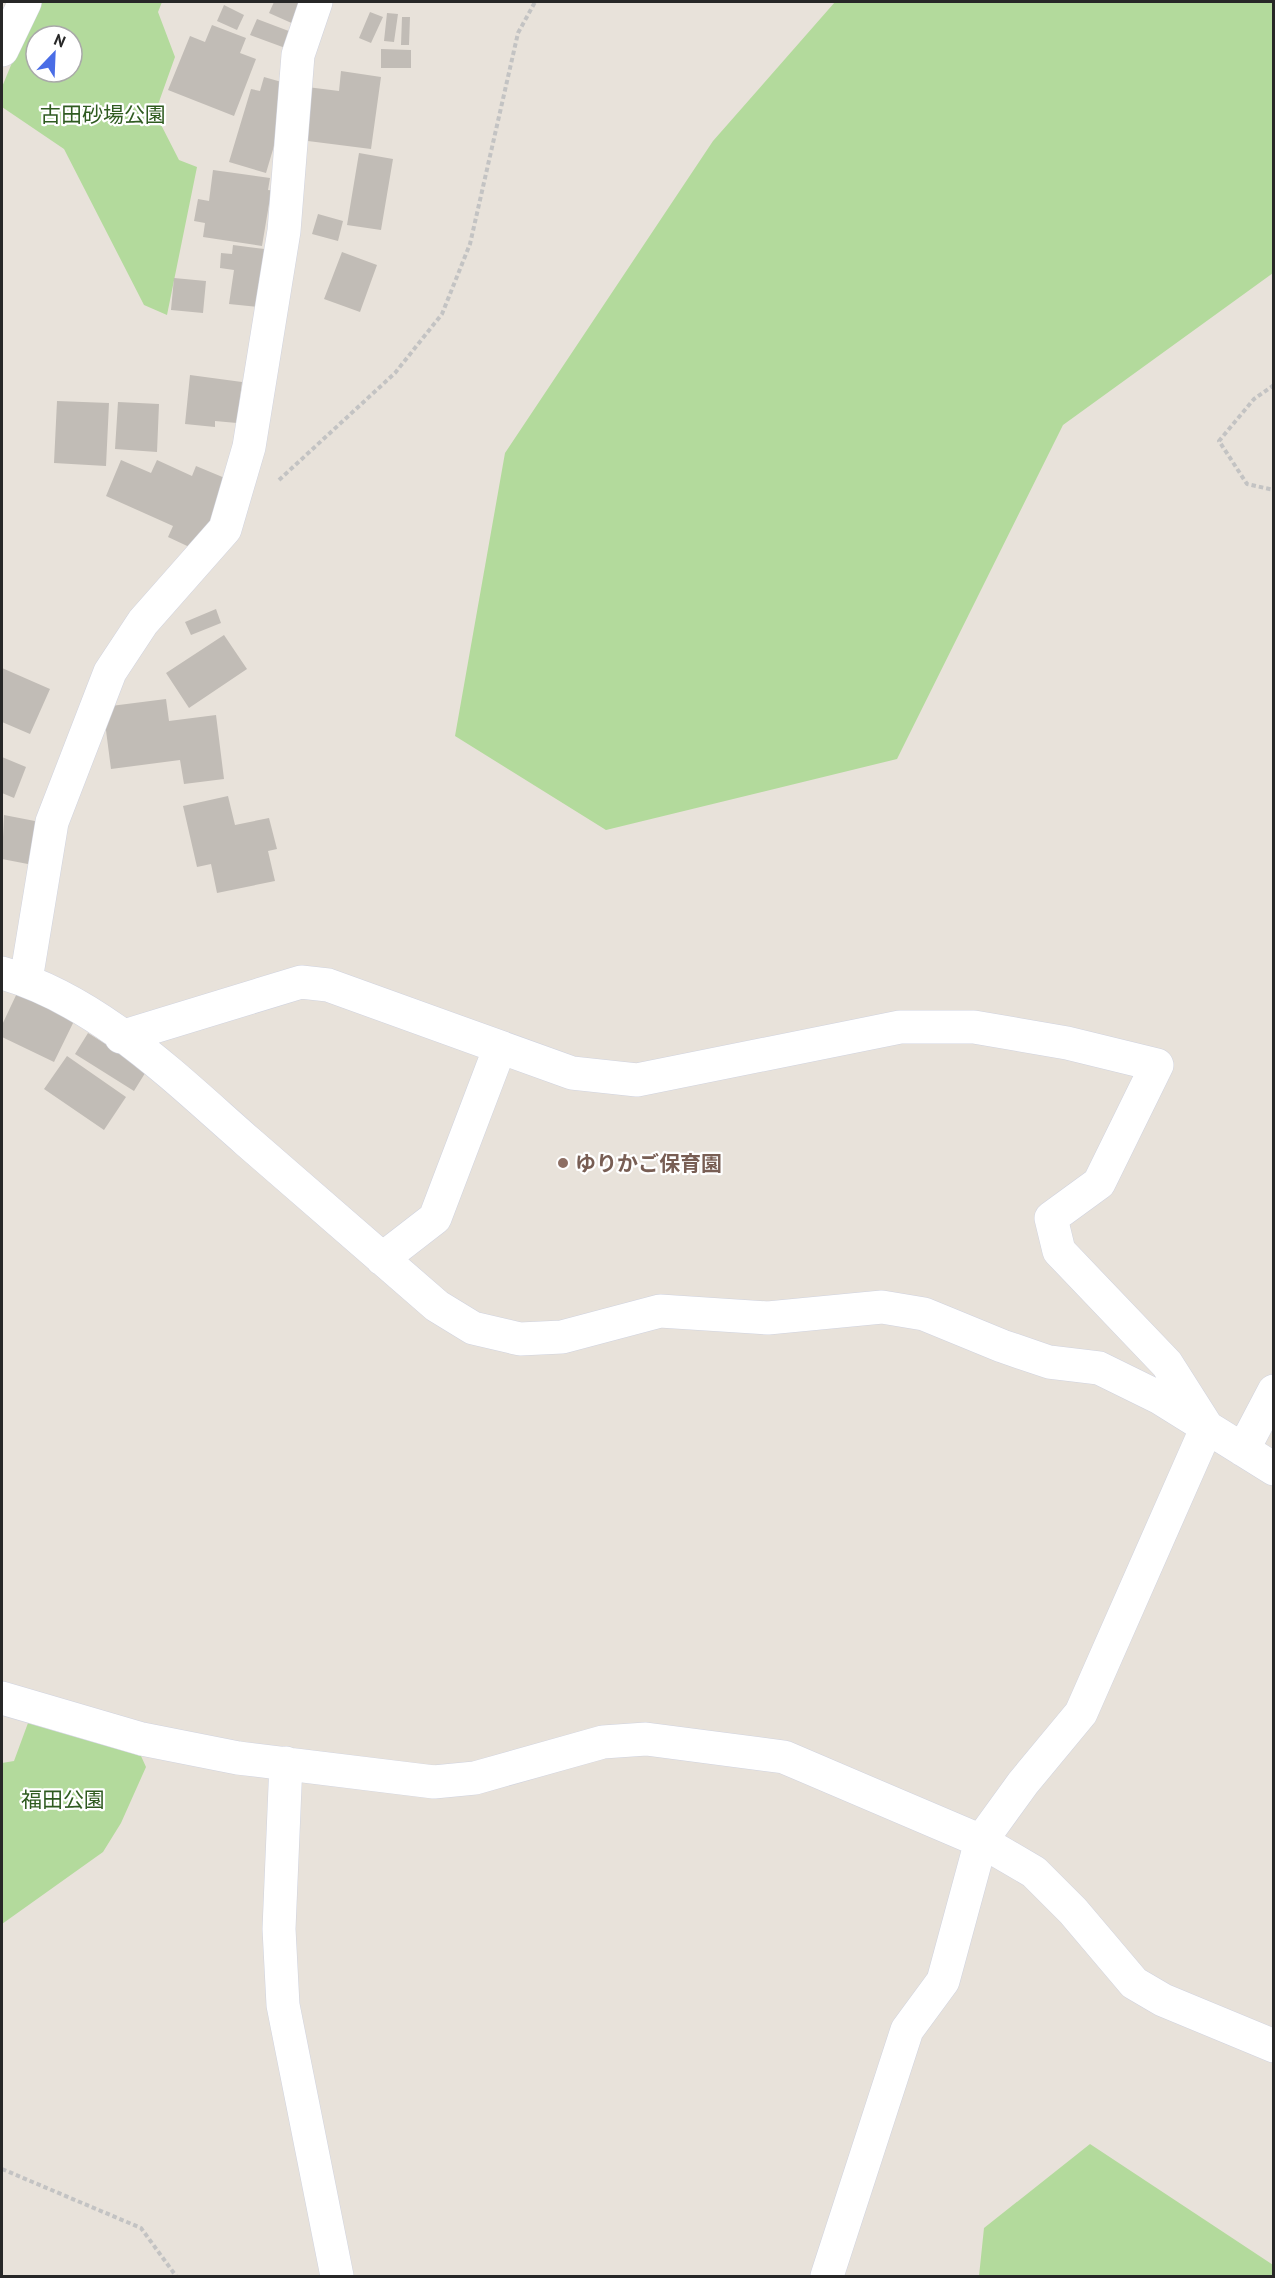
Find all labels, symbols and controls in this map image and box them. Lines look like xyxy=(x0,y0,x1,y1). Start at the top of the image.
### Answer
north arrow xyxy=(24,24,84,84)
text: N xyxy=(51,29,69,51)
park label: 古田砂場公園 xyxy=(40,101,166,128)
place label: ゆりかご保育園 xyxy=(575,1150,722,1177)
marker: ゆりかご保育園 xyxy=(556,1156,570,1170)
park label: 福田公園 xyxy=(21,1786,105,1813)

